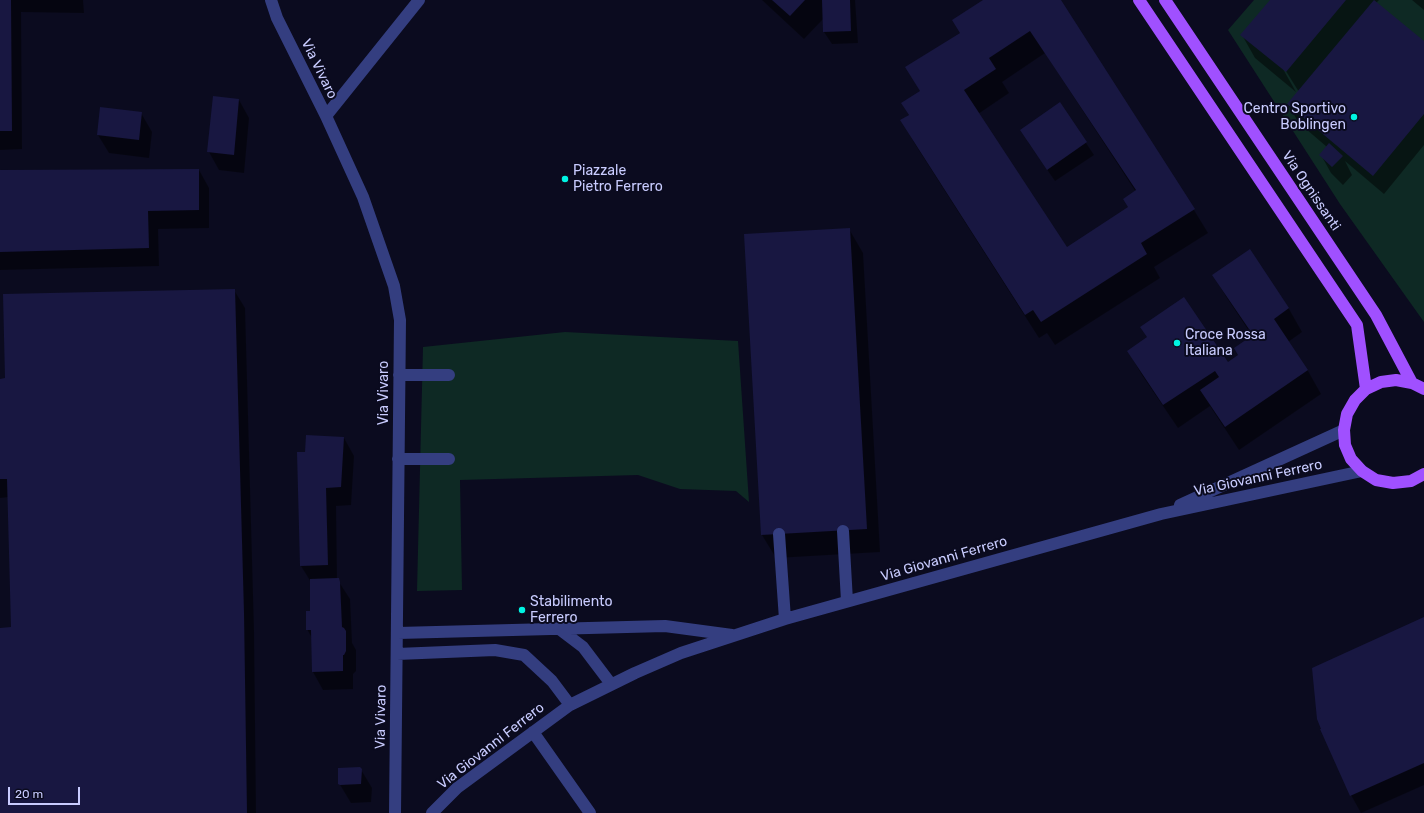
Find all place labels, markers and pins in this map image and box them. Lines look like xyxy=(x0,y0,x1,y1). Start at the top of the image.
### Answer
place label: Centro Sportivo Boblingen xyxy=(1244,101,1346,134)
marker: Centro Sportivo Boblingen xyxy=(1349,112,1359,122)
place label: Piazzale Pietro Ferrero xyxy=(573,163,663,196)
marker: Piazzale Pietro Ferrero xyxy=(560,174,570,184)
place label: Croce Rossa Italiana xyxy=(1185,327,1266,360)
marker: Croce Rossa Italiana xyxy=(1172,338,1182,348)
place label: Stabilimento Ferrero xyxy=(530,594,613,626)
marker: Stabilimento Ferrero xyxy=(517,605,527,615)

